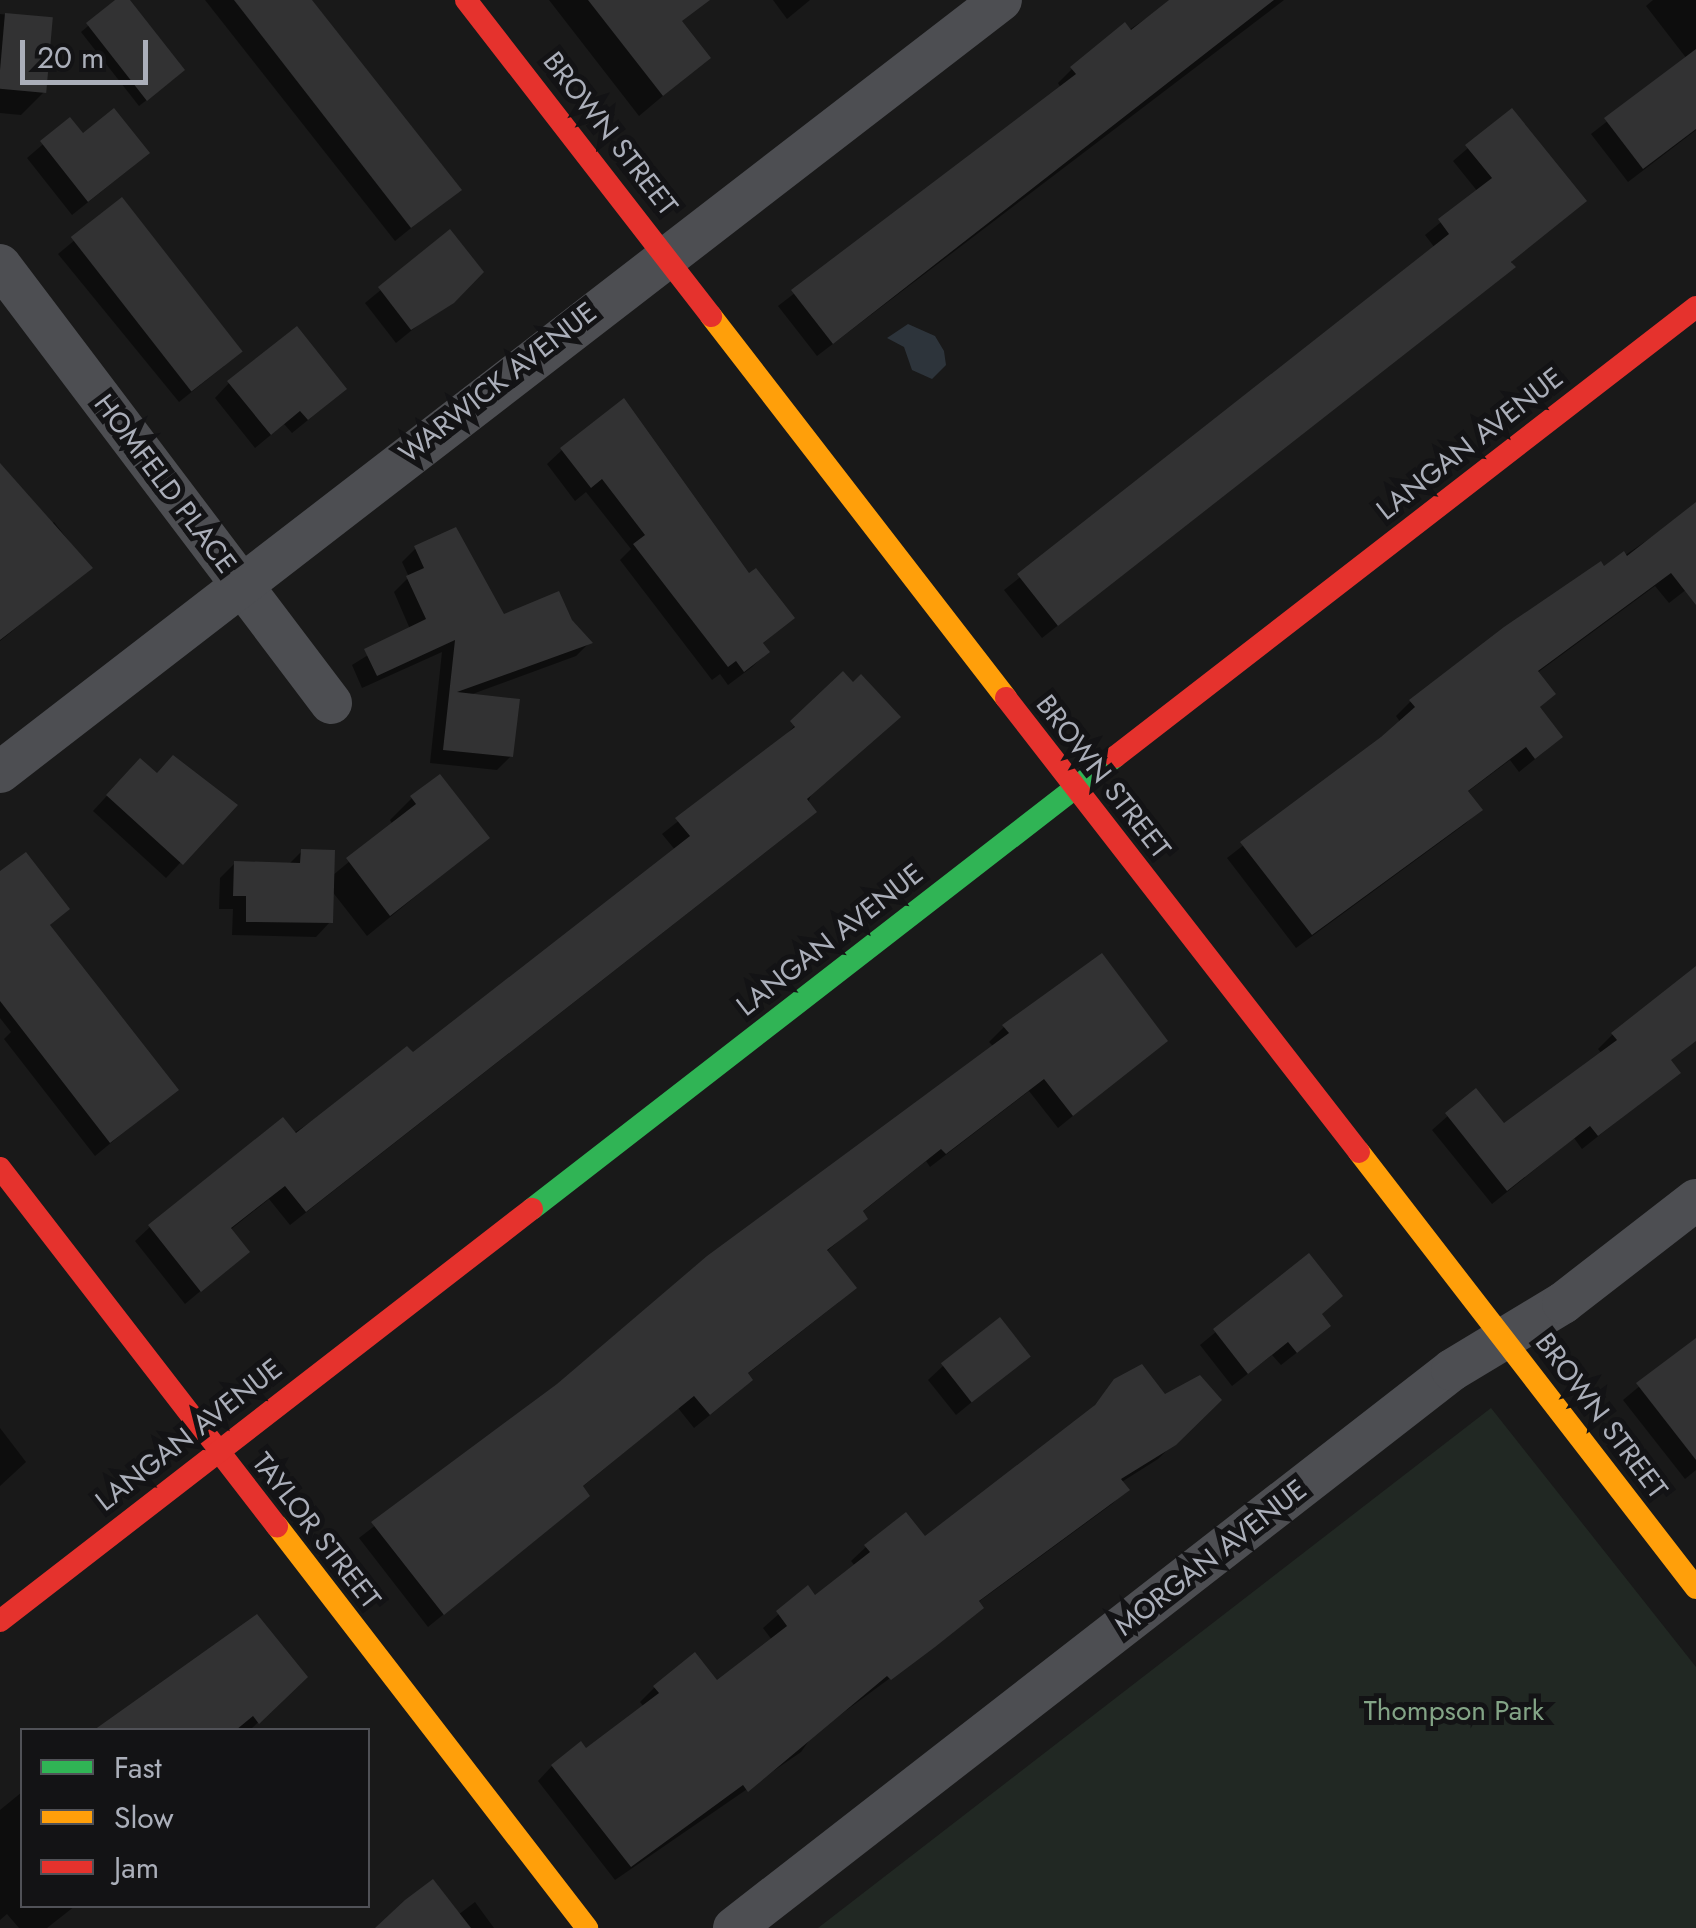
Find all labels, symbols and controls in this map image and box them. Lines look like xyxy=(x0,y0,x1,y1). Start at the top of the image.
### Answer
scale bar xyxy=(25,20,152,82)
text: 20 m xyxy=(37,36,104,79)
street label: BROWN STREET xyxy=(536,46,684,222)
street label: WARWICK AVENUE xyxy=(393,295,603,471)
street label: LANGAN AVENUE xyxy=(1370,361,1570,527)
street label: HOMFELD PLACE xyxy=(87,388,243,580)
street label: BROWN STREET xyxy=(1029,689,1177,865)
street label: LANGAN AVENUE xyxy=(730,857,930,1023)
street label: BROWN STREET xyxy=(1528,1327,1674,1505)
street label: LANGAN AVENUE xyxy=(89,1352,289,1518)
street label: TAYLOR STREET xyxy=(245,1446,387,1616)
street label: MORGAN AVENUE xyxy=(1108,1473,1314,1643)
park label: Thompson Park xyxy=(1364,1694,1544,1728)
legend xyxy=(20,1728,370,1908)
text: Fast xyxy=(114,1746,162,1789)
text: Slow xyxy=(114,1796,174,1839)
text: Jam xyxy=(114,1846,159,1889)

